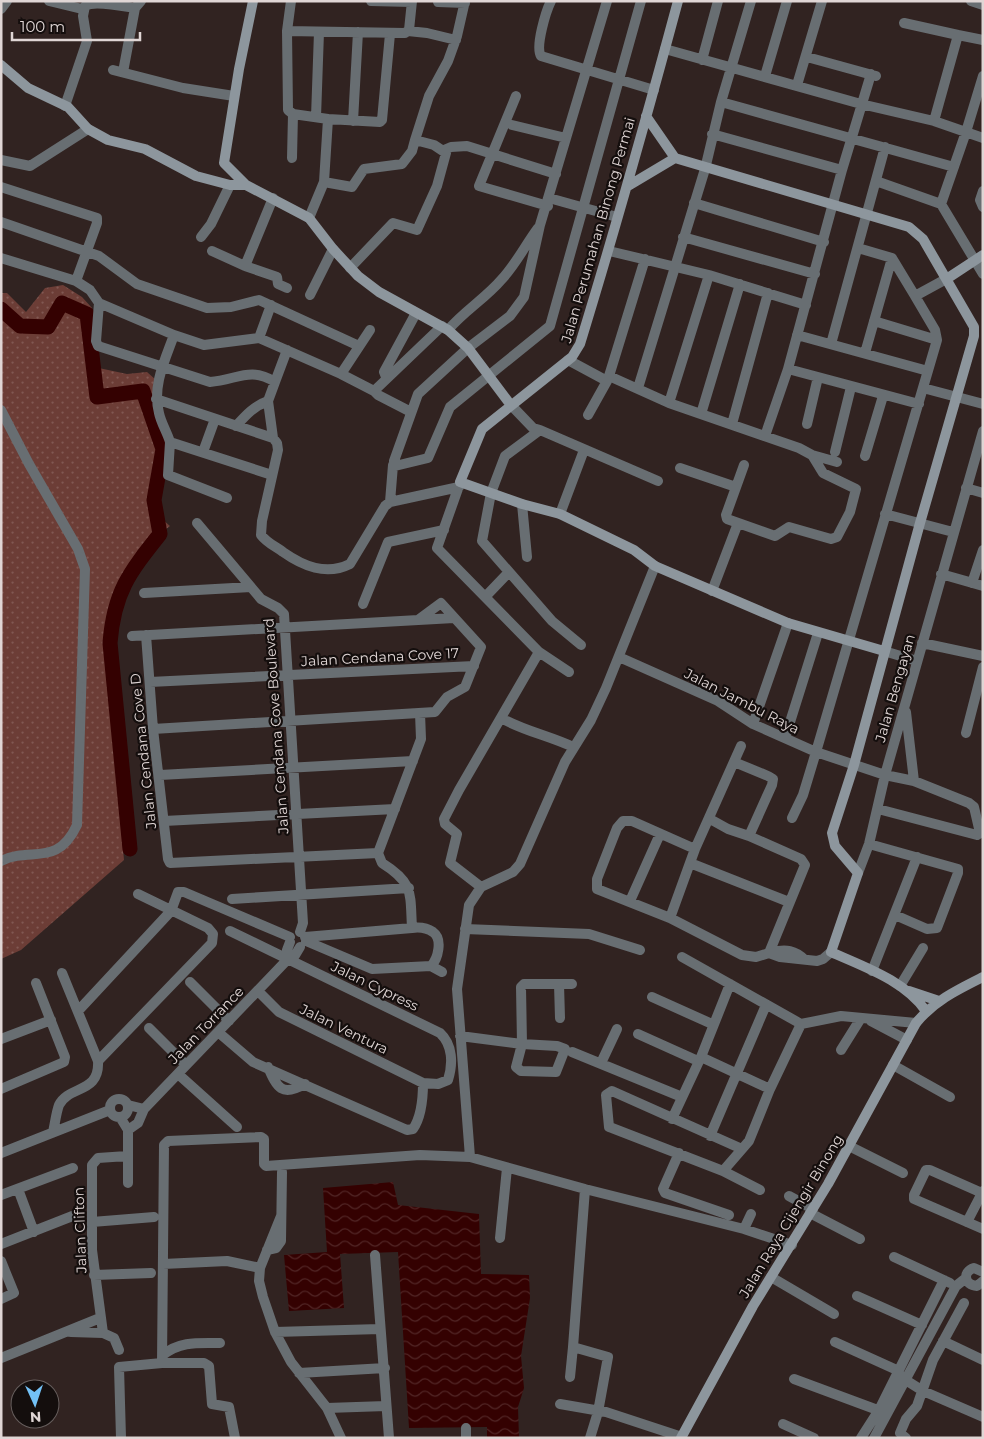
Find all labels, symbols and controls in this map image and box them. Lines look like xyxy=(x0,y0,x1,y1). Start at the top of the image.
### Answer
scale bar xyxy=(12,10,140,42)
text: 100 m xyxy=(20,17,65,36)
street label: Jalan Perumahan Binong Permai xyxy=(557,115,639,346)
street label: Jalan Cendana Cove Boulevard xyxy=(259,618,293,835)
street label: Jalan Bengayan xyxy=(871,632,919,745)
street label: Jalan Cendana Cove 17 xyxy=(300,644,459,670)
street label: Jalan Jambu Raya xyxy=(681,664,803,738)
street label: Jalan Cendana Cove D xyxy=(126,672,160,831)
street label: Jalan Cypress xyxy=(327,957,422,1015)
street label: Jalan Torrance xyxy=(164,982,248,1068)
street label: Jalan Ventura xyxy=(296,999,391,1058)
street label: Jalan Raya Cijengir Binong xyxy=(735,1131,847,1302)
street label: Jalan Clifton xyxy=(69,1187,91,1274)
north arrow xyxy=(10,1379,60,1429)
text: N xyxy=(30,1408,42,1426)

